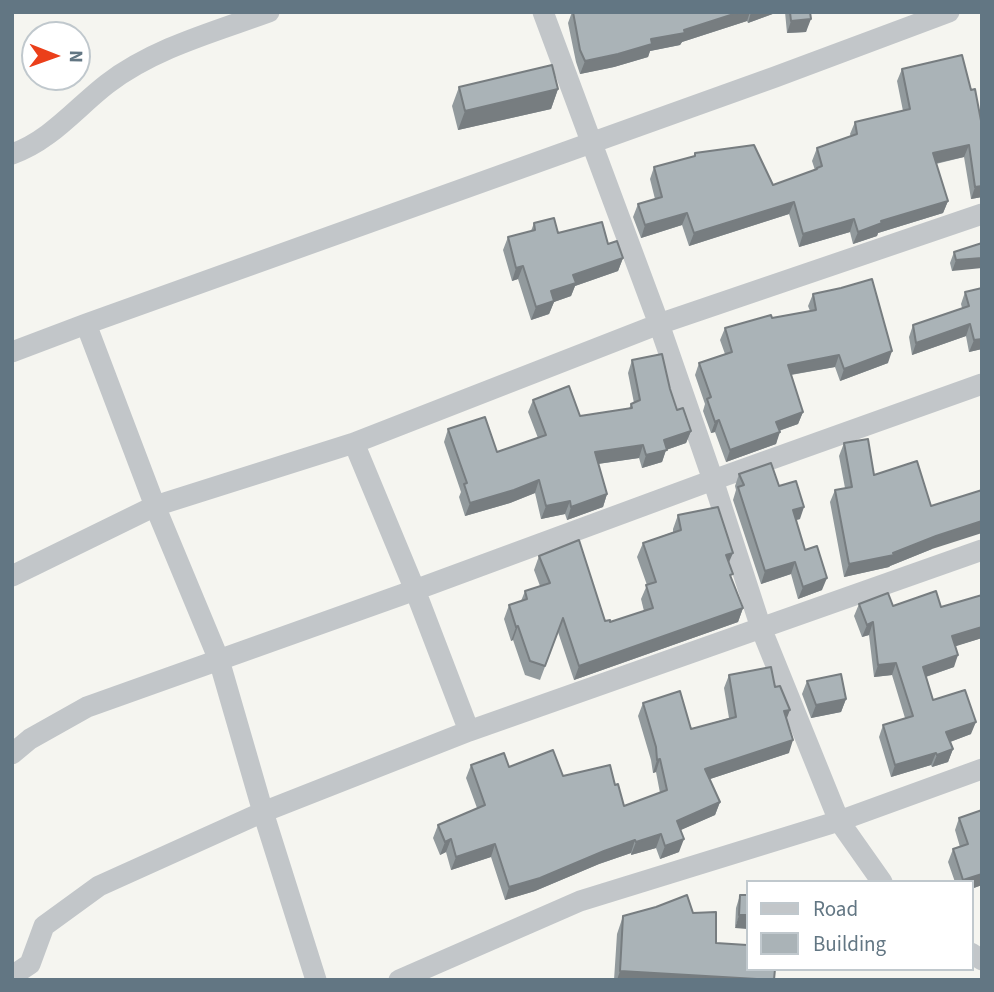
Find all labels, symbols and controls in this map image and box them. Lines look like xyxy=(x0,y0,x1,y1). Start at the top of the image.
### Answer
north arrow xyxy=(21,21,91,91)
text: N xyxy=(62,50,89,63)
legend xyxy=(746,880,973,971)
text: Road xyxy=(813,894,858,924)
text: Building xyxy=(813,929,886,959)

